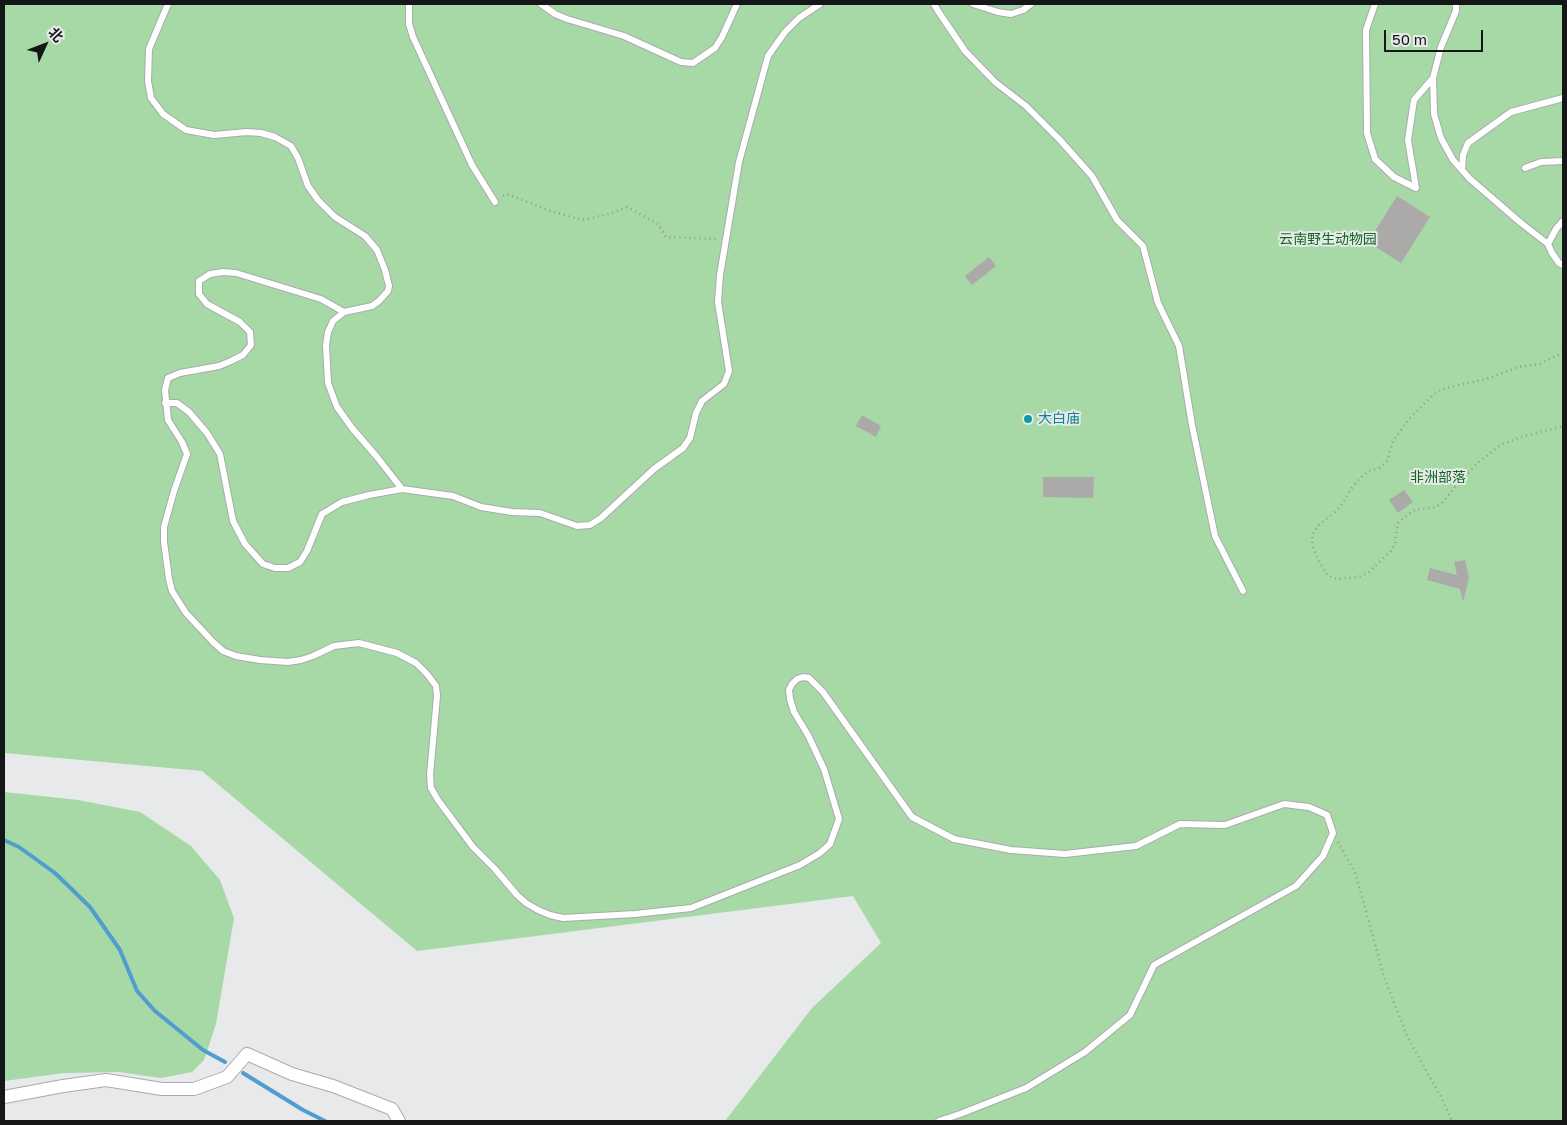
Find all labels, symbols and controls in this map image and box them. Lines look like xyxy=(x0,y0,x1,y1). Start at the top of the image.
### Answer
north arrow xyxy=(20,20,70,70)
scale bar xyxy=(1387,20,1486,52)
text: 北 xyxy=(45,24,67,45)
text: 50 m xyxy=(1392,30,1427,48)
park label: 云南野生动物园 xyxy=(1279,232,1377,248)
place label: 大白庙 xyxy=(1038,411,1080,427)
marker: 大白庙 xyxy=(1022,413,1034,425)
park label: 非洲部落 xyxy=(1410,470,1466,486)

